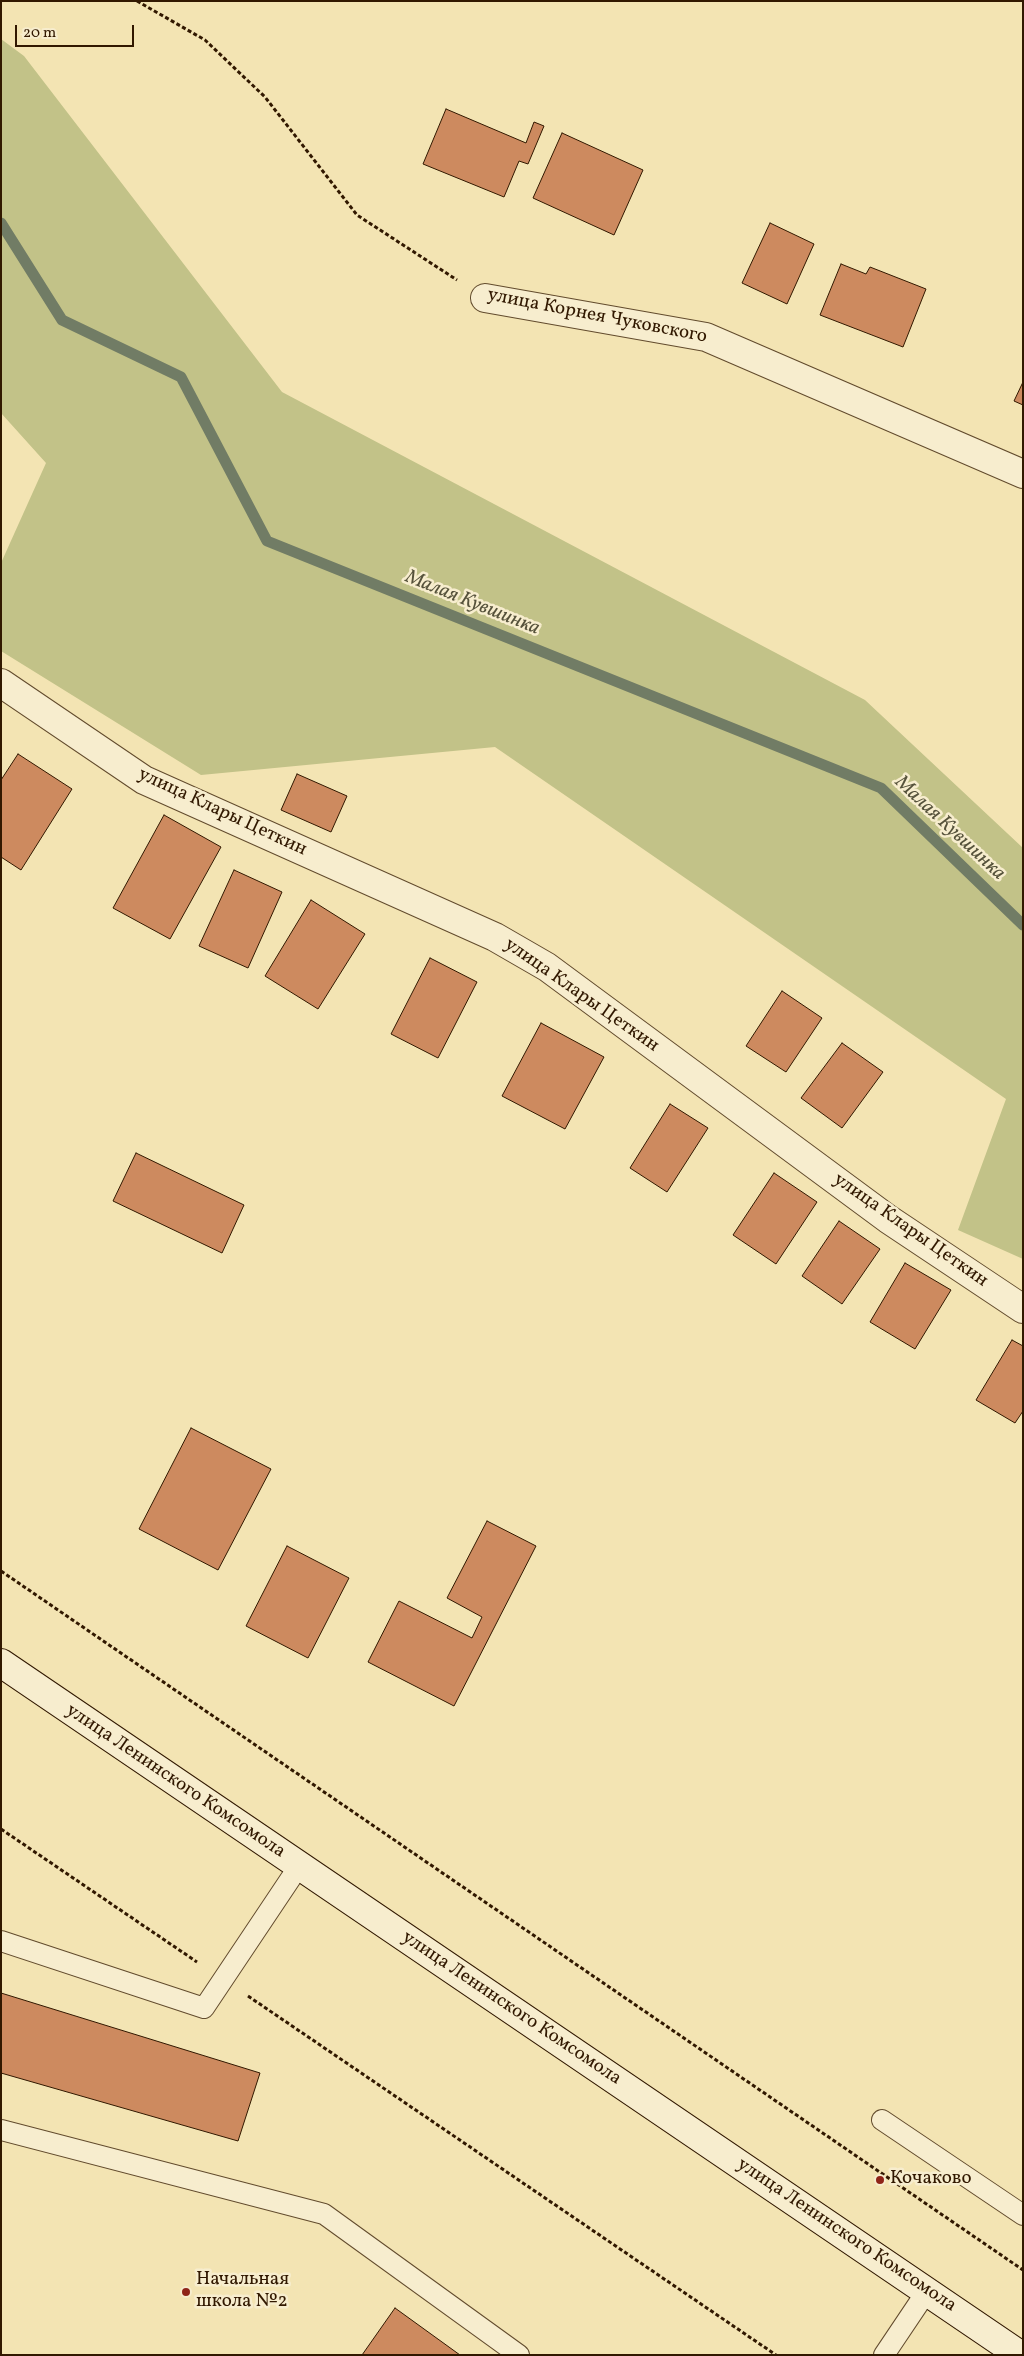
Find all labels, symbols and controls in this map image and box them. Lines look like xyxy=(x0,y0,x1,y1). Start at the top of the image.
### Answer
scale bar xyxy=(18,15,136,47)
text: 20 m xyxy=(23,23,56,44)
street label: улица Корнея Чуковского xyxy=(485,285,709,349)
water label: Малая Кувшинка xyxy=(401,566,543,642)
street label: улица Клары Цеткин xyxy=(134,764,310,862)
water label: Малая Кувшинка xyxy=(889,772,1009,886)
street label: улица Клары Цеткин xyxy=(499,934,663,1058)
street label: улица Клары Цеткин xyxy=(828,1169,992,1293)
street label: улица Ленинского Комсомола xyxy=(61,1700,289,1864)
street label: улица Ленинского Комсомола xyxy=(397,1927,625,2091)
street label: улица Ленинского Комсомола xyxy=(732,2154,960,2318)
place label: Кочаково xyxy=(890,2169,972,2191)
marker: Кочаково xyxy=(874,2174,886,2186)
place label: Начальная школа №2 xyxy=(196,2270,289,2314)
marker: Начальная школа №2 xyxy=(180,2286,192,2298)

